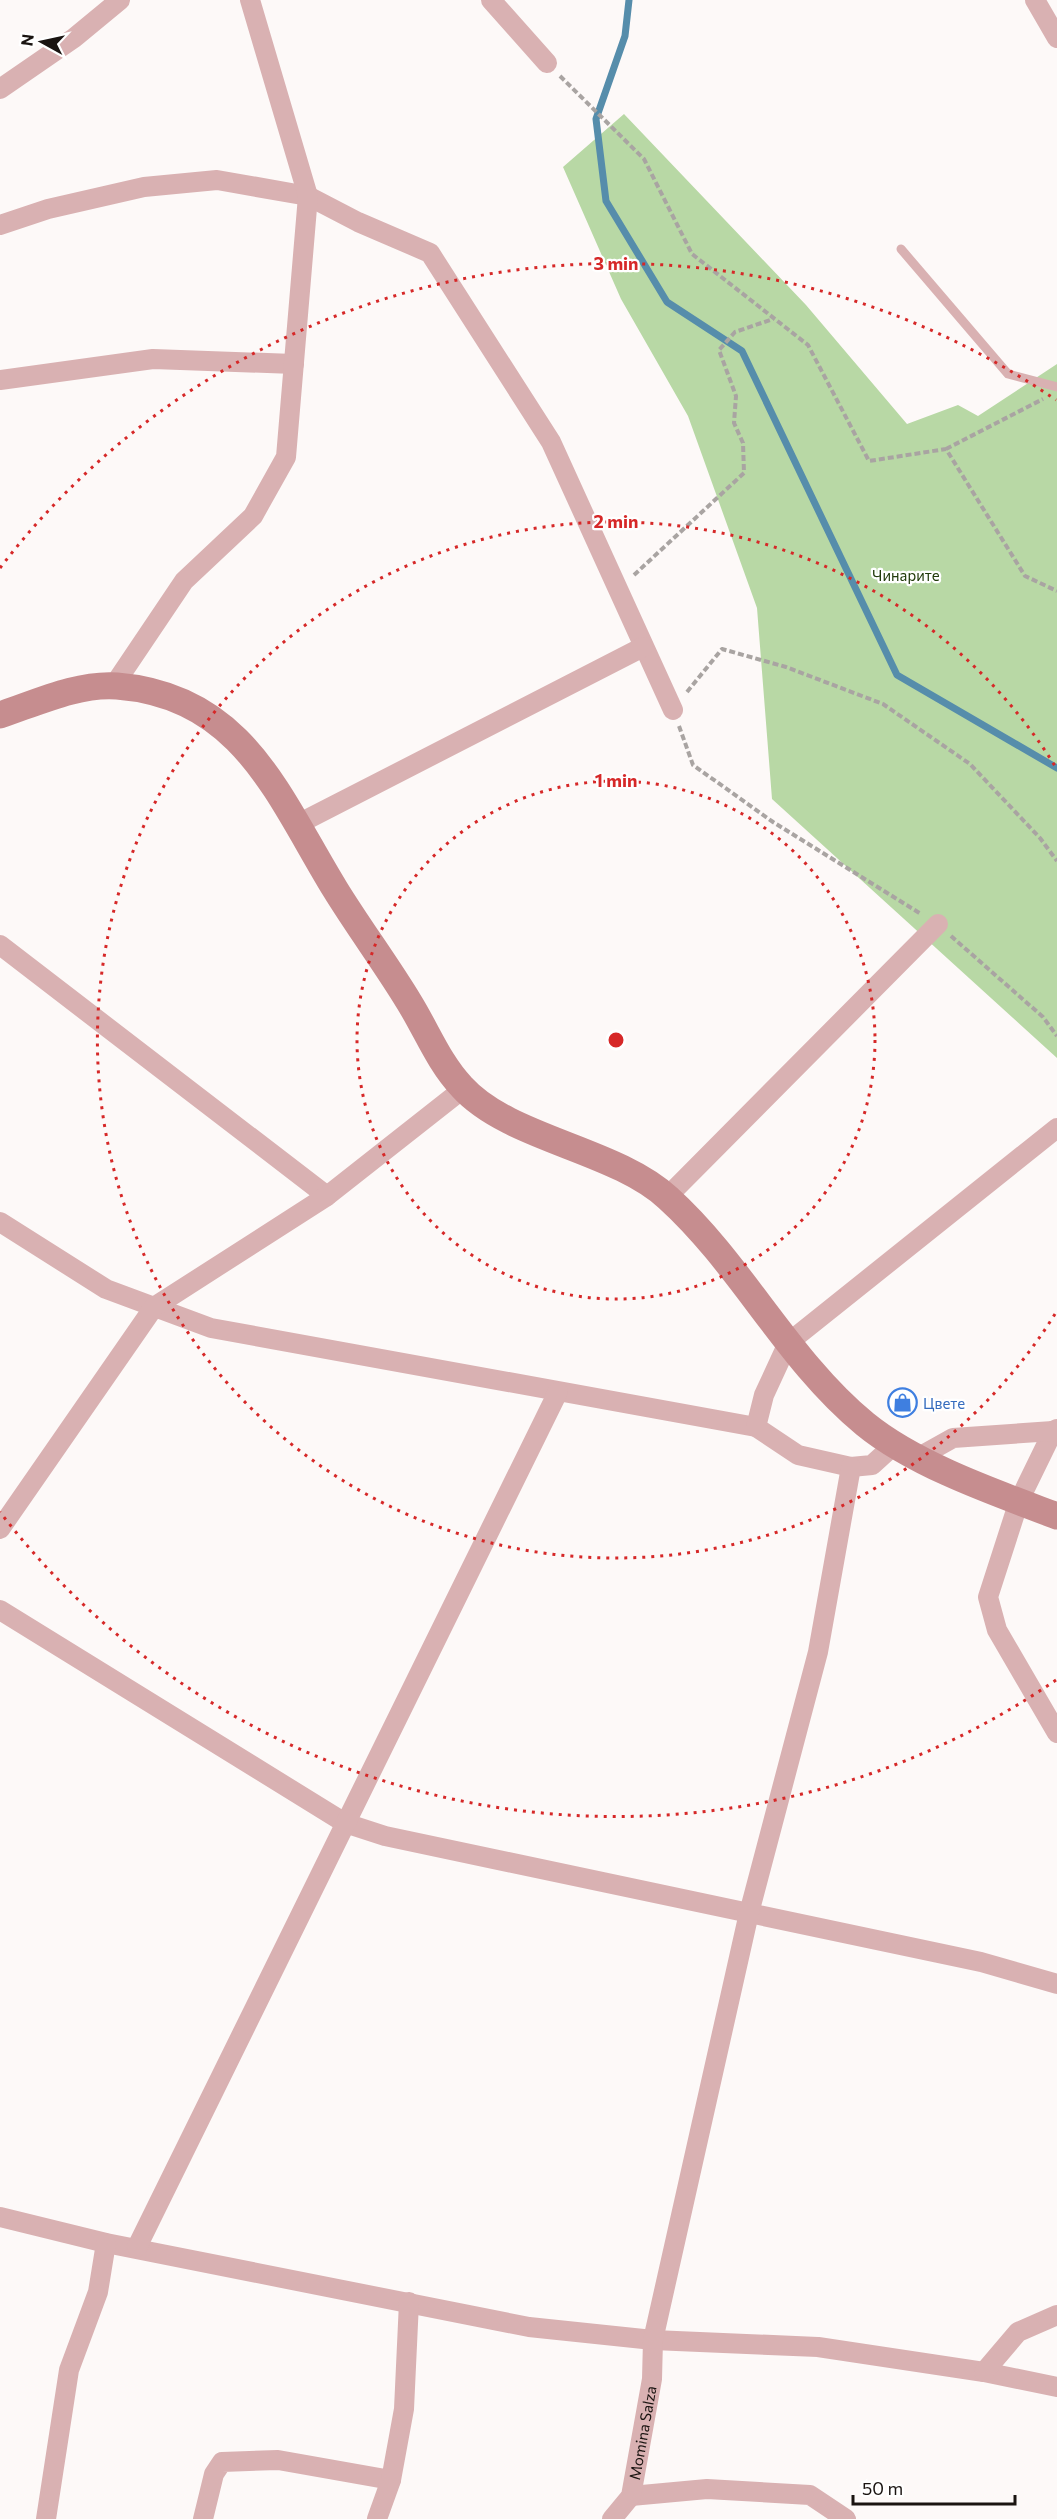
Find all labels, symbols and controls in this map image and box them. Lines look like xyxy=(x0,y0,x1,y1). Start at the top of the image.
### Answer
north arrow xyxy=(12,12,72,72)
text: N xyxy=(16,33,37,47)
text: 3 min xyxy=(593,252,639,274)
text: 2 min xyxy=(594,510,638,532)
park label: Чинарите xyxy=(872,566,940,584)
text: 1 min xyxy=(595,769,637,791)
centre of rings xyxy=(606,1030,626,1050)
shop icon: Цвете xyxy=(886,1387,918,1419)
place label: Цвете xyxy=(923,1394,965,1412)
street label: Momina Salza xyxy=(625,2384,660,2481)
scale bar xyxy=(853,2468,1015,2506)
text: 50 m xyxy=(862,2477,903,2499)

